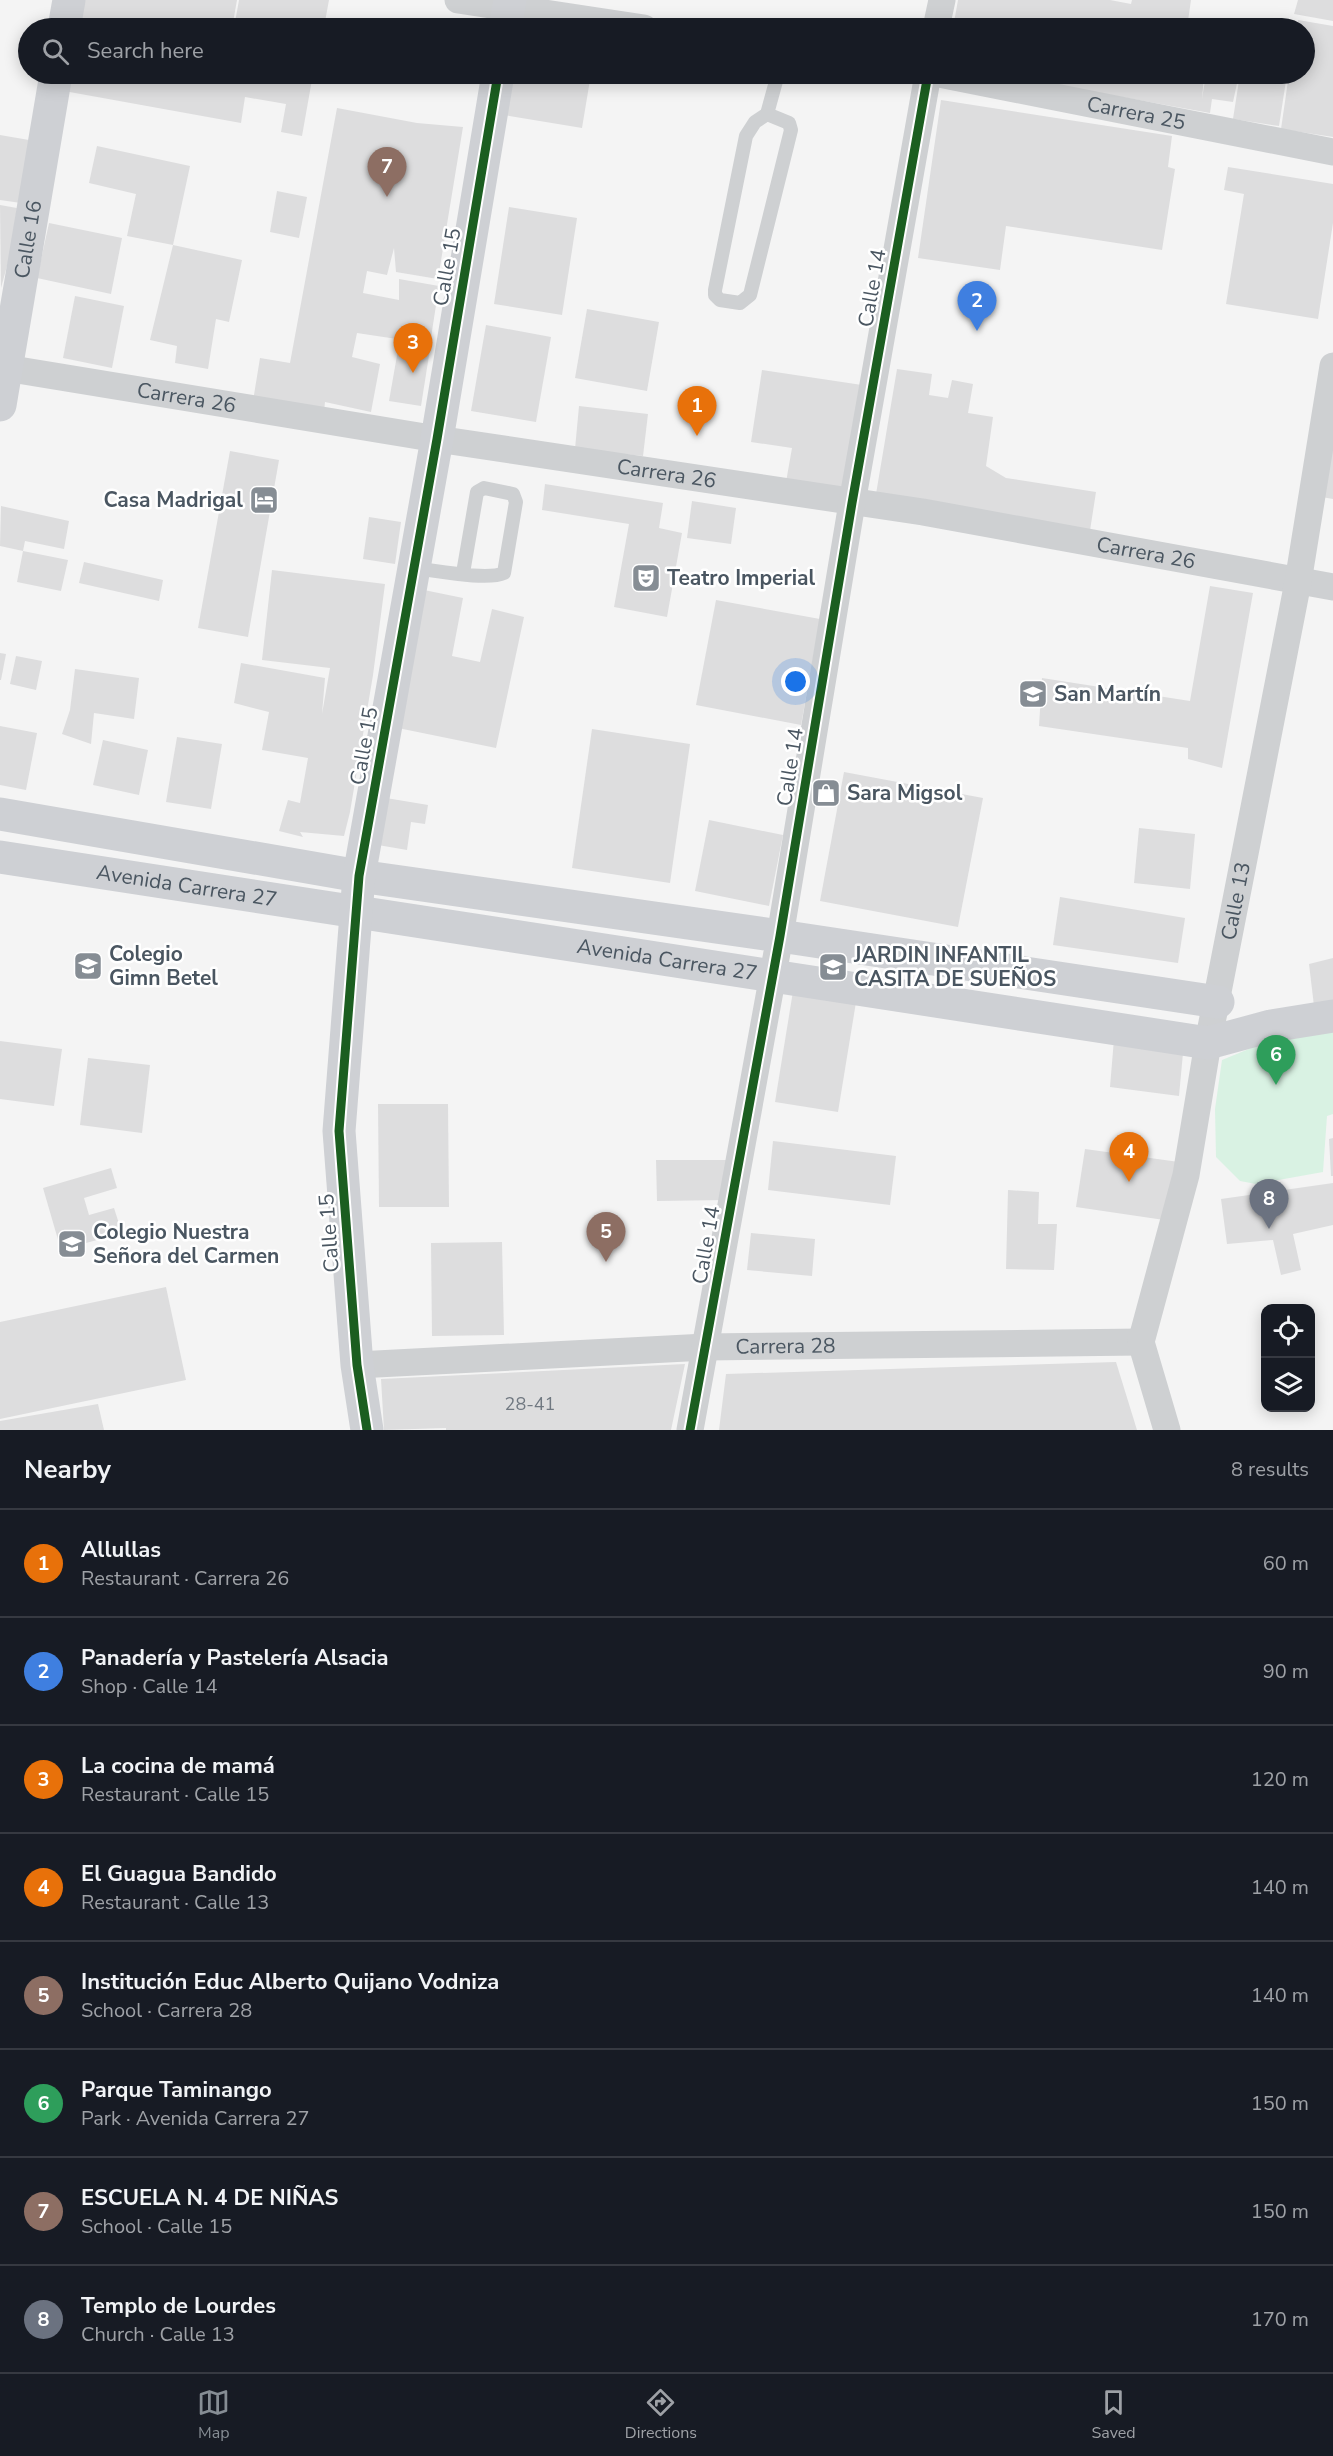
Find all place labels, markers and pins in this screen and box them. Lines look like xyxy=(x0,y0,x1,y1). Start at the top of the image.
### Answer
pin: 7 xyxy=(368,148,406,197)
pin: 2 xyxy=(958,282,996,331)
pin: 3 xyxy=(394,324,432,373)
pin: 1 xyxy=(678,386,716,436)
hotel icon: Casa Madrigal xyxy=(248,484,280,516)
place label: Casa Madrigal xyxy=(103,486,243,514)
theatre icon: Teatro Imperial xyxy=(630,562,662,594)
place label: Teatro Imperial xyxy=(667,564,816,592)
school or university icon: San Martín xyxy=(1017,678,1049,710)
place label: San Martín xyxy=(1054,680,1161,708)
shop icon: Sara Migsol xyxy=(810,777,842,809)
place label: Sara Migsol xyxy=(847,779,963,807)
place label: Colegio Gimn Betel xyxy=(109,940,218,992)
place label: JARDIN INFANTIL CASITA DE SUEÑOS xyxy=(853,941,1056,993)
school or university icon: Colegio Gimn Betel xyxy=(72,950,104,982)
school or university icon: JARDIN INFANTIL CASITA DE SUEÑOS xyxy=(817,951,849,983)
pin: 6 xyxy=(1256,1036,1296,1085)
pin: 4 xyxy=(1110,1132,1148,1182)
pin: 8 xyxy=(1250,1180,1288,1229)
pin: 5 xyxy=(586,1212,626,1262)
place label: Colegio Nuestra Señora del Carmen xyxy=(93,1218,279,1270)
school or university icon: Colegio Nuestra Señora del Carmen xyxy=(56,1228,88,1260)

